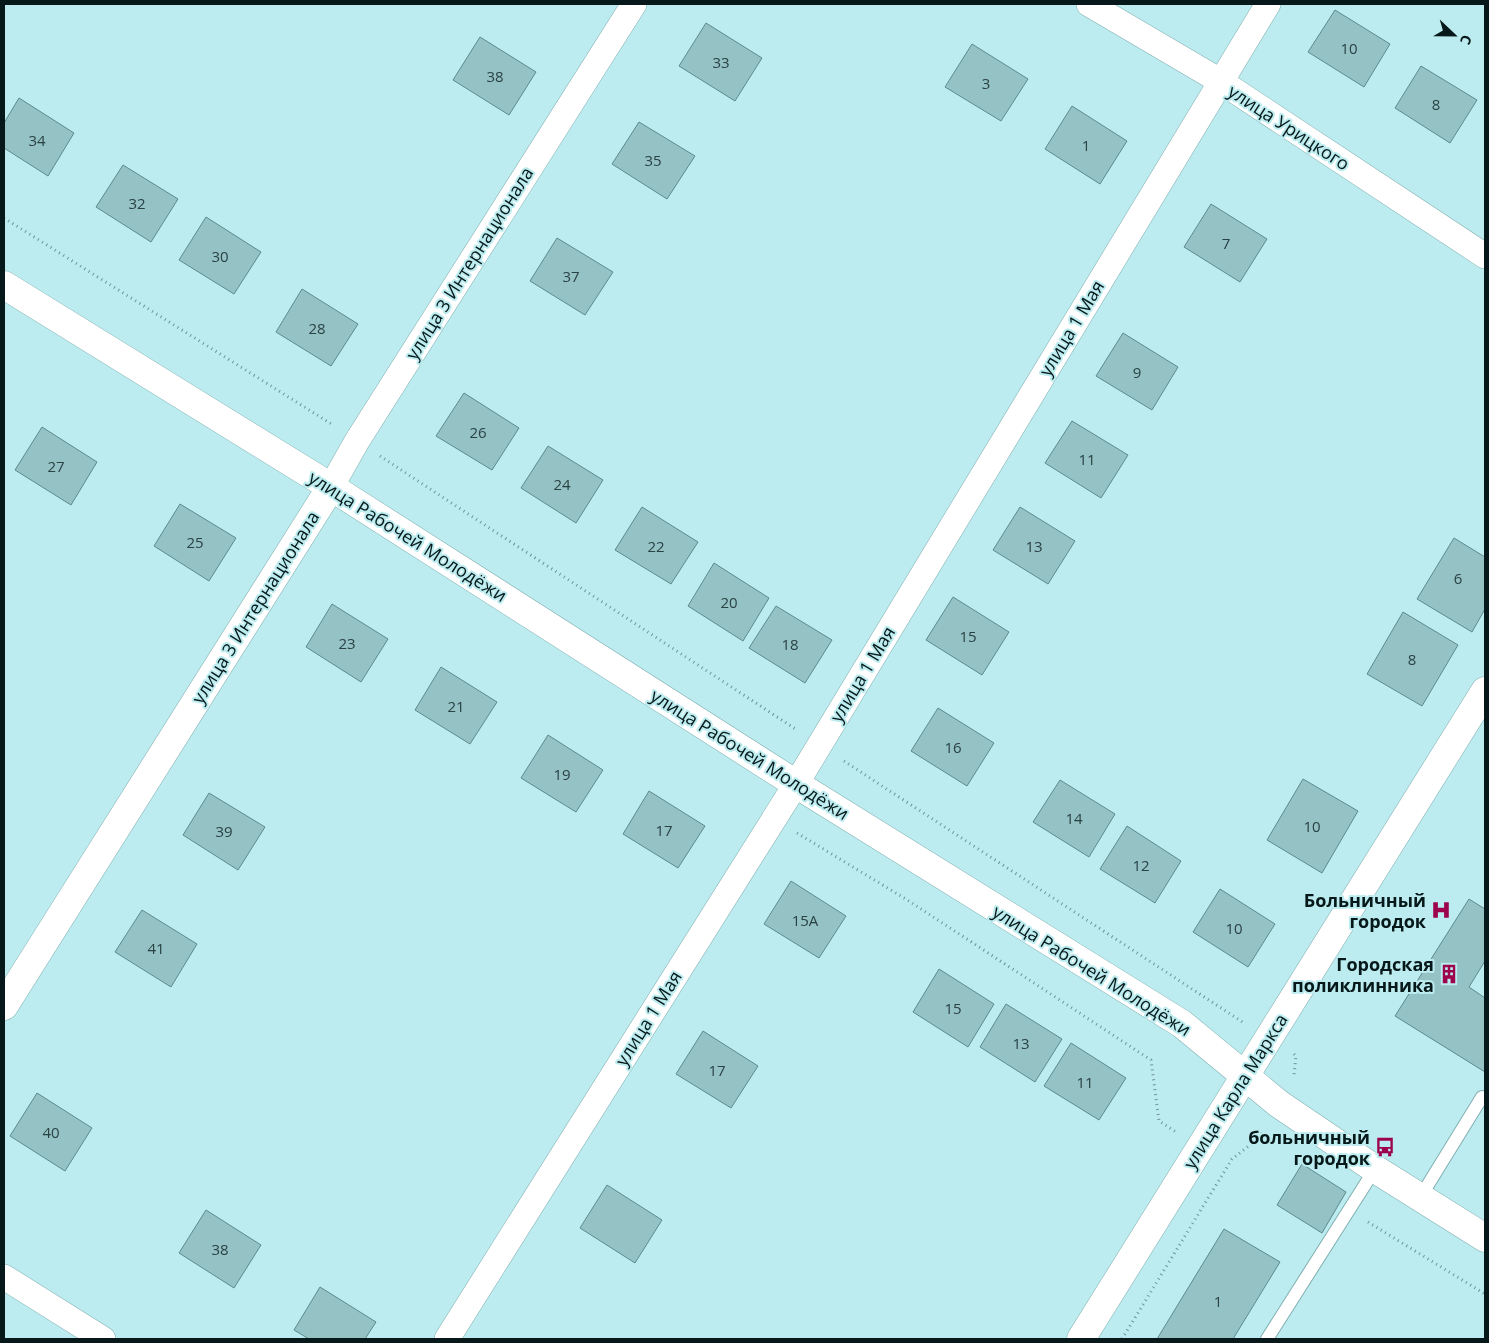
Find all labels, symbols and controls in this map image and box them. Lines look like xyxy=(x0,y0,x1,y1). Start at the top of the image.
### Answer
north arrow xyxy=(1429,10,1479,60)
text: С xyxy=(1456,32,1477,48)
house number: 10 xyxy=(1340,38,1358,58)
house number: 33 xyxy=(712,52,730,72)
house number: 38 xyxy=(486,66,504,86)
house number: 3 xyxy=(982,73,990,93)
street label: улица Урицкого xyxy=(1224,79,1354,175)
house number: 8 xyxy=(1432,94,1440,114)
house number: 34 xyxy=(28,130,46,150)
house number: 1 xyxy=(1082,135,1090,155)
house number: 35 xyxy=(644,150,662,170)
street label: улица 3 Интернационала xyxy=(400,162,538,364)
house number: 32 xyxy=(128,193,146,213)
house number: 7 xyxy=(1222,233,1230,253)
house number: 30 xyxy=(211,246,229,266)
house number: 37 xyxy=(562,266,580,286)
street label: улица 1 Мая xyxy=(1033,276,1109,380)
house number: 28 xyxy=(308,318,326,338)
house number: 9 xyxy=(1133,362,1141,382)
house number: 26 xyxy=(469,422,487,442)
house number: 11 xyxy=(1078,449,1096,469)
house number: 27 xyxy=(47,456,65,476)
street label: улица Рабочей Молодёжи xyxy=(304,465,512,607)
house number: 24 xyxy=(553,474,571,494)
street label: улица 3 Интернационала xyxy=(186,506,324,708)
house number: 25 xyxy=(186,532,204,552)
house number: 22 xyxy=(647,536,665,556)
house number: 13 xyxy=(1025,536,1043,556)
house number: 6 xyxy=(1454,568,1462,588)
house number: 20 xyxy=(720,592,738,612)
street label: улица 1 Мая xyxy=(824,622,900,726)
house number: 15 xyxy=(959,626,977,646)
house number: 23 xyxy=(338,633,356,653)
house number: 18 xyxy=(781,634,799,654)
house number: 8 xyxy=(1408,649,1416,669)
street label: улица Рабочей Молодёжи xyxy=(646,683,854,825)
house number: 21 xyxy=(447,696,465,716)
house number: 16 xyxy=(944,737,962,757)
house number: 19 xyxy=(553,764,571,784)
house number: 14 xyxy=(1065,808,1083,828)
house number: 10 xyxy=(1303,816,1321,836)
house number: 17 xyxy=(655,820,673,840)
house number: 39 xyxy=(215,821,233,841)
house number: 12 xyxy=(1132,855,1150,875)
place label: Больничный городок xyxy=(1304,888,1427,933)
street label: улица Рабочей Молодёжи xyxy=(988,899,1196,1041)
hospital icon: Больничный городок xyxy=(1430,899,1452,921)
house number: 15А xyxy=(792,910,819,930)
house number: 10 xyxy=(1225,918,1243,938)
house number: 41 xyxy=(147,938,165,958)
place label: Городская поликлинника xyxy=(1292,952,1434,997)
building icon: Городская поликлинника xyxy=(1438,963,1460,985)
street label: улица 1 Мая xyxy=(609,966,687,1070)
house number: 15 xyxy=(944,998,962,1018)
street label: улица Карла Маркса xyxy=(1177,1009,1293,1173)
house number: 13 xyxy=(1012,1033,1030,1053)
house number: 17 xyxy=(708,1060,726,1080)
house number: 11 xyxy=(1076,1072,1094,1092)
house number: 40 xyxy=(42,1122,60,1142)
place label: больничный городок xyxy=(1248,1125,1371,1170)
bus stop icon: больничный городок xyxy=(1374,1136,1396,1158)
house number: 38 xyxy=(211,1239,229,1259)
house number: 1 xyxy=(1214,1291,1222,1311)

